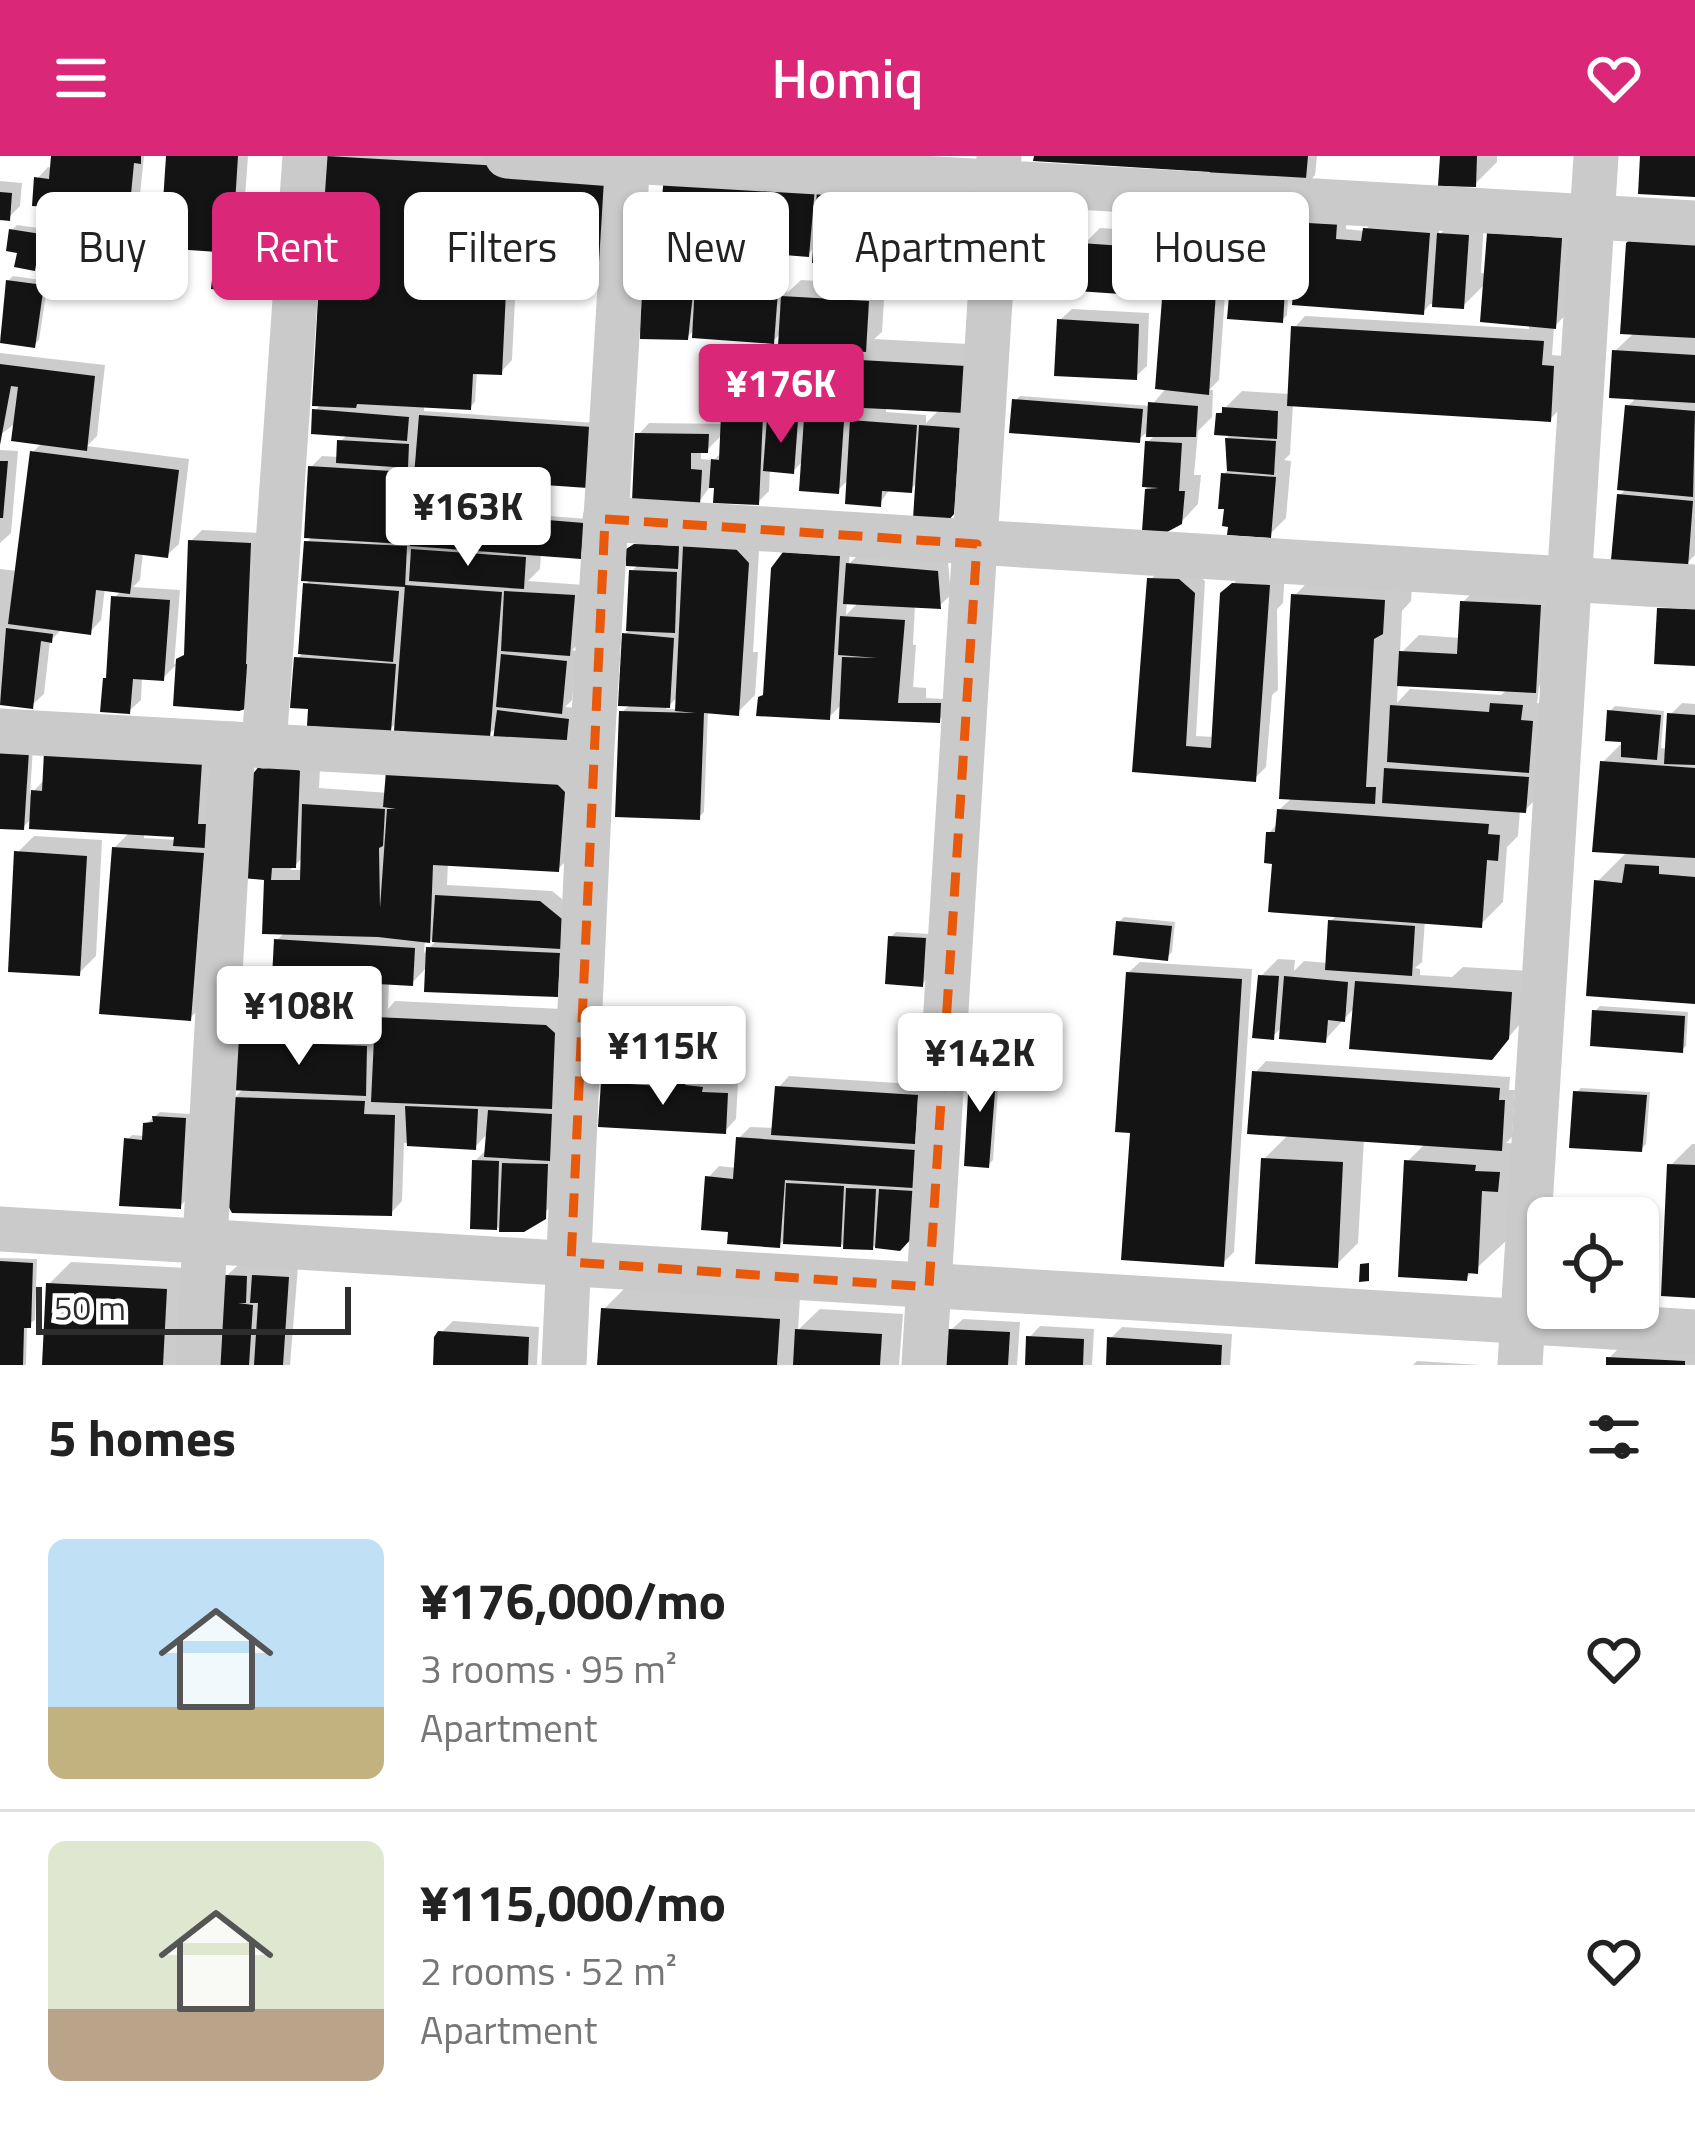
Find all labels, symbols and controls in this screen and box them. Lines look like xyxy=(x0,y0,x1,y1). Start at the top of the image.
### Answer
text: Homiq xyxy=(772,37,923,119)
icon: menu xyxy=(48,45,114,111)
icon: heart xyxy=(1581,45,1647,111)
chip: Buy xyxy=(36,192,188,300)
chip: Rent xyxy=(212,192,380,300)
chip: Filters xyxy=(404,192,599,300)
chip: New xyxy=(623,192,789,300)
chip: Apartment xyxy=(813,192,1088,300)
chip: House xyxy=(1112,192,1309,300)
pin: ¥176K xyxy=(697,344,865,446)
text: ¥176K xyxy=(726,353,836,412)
pin: ¥163K xyxy=(384,467,552,569)
text: ¥163K xyxy=(413,476,523,535)
pin: ¥108K xyxy=(215,966,383,1068)
text: ¥108K xyxy=(244,975,354,1034)
pin: ¥115K xyxy=(579,1006,747,1108)
pin: ¥142K xyxy=(896,1013,1064,1115)
text: ¥115K xyxy=(608,1015,718,1074)
text: ¥142K xyxy=(925,1022,1035,1081)
map controls xyxy=(1527,1197,1659,1329)
button: locate xyxy=(1527,1197,1659,1329)
scale bar xyxy=(36,1281,351,1334)
text: 50 m xyxy=(54,1283,126,1333)
text: 5 homes xyxy=(48,1398,236,1476)
icon: filters xyxy=(1581,1404,1647,1470)
text: ¥176,000/mo xyxy=(420,1561,726,1639)
icon: home xyxy=(144,1587,288,1731)
icon: heart xyxy=(1581,1626,1647,1692)
text: 3 rooms · 95 m² xyxy=(420,1639,677,1698)
text: Apartment xyxy=(420,1698,597,1757)
text: ¥115,000/mo xyxy=(420,1863,726,1941)
icon: home xyxy=(144,1889,288,2033)
icon: heart xyxy=(1581,1928,1647,1994)
text: 2 rooms · 52 m² xyxy=(420,1941,677,2000)
text: Apartment xyxy=(420,2000,597,2059)

